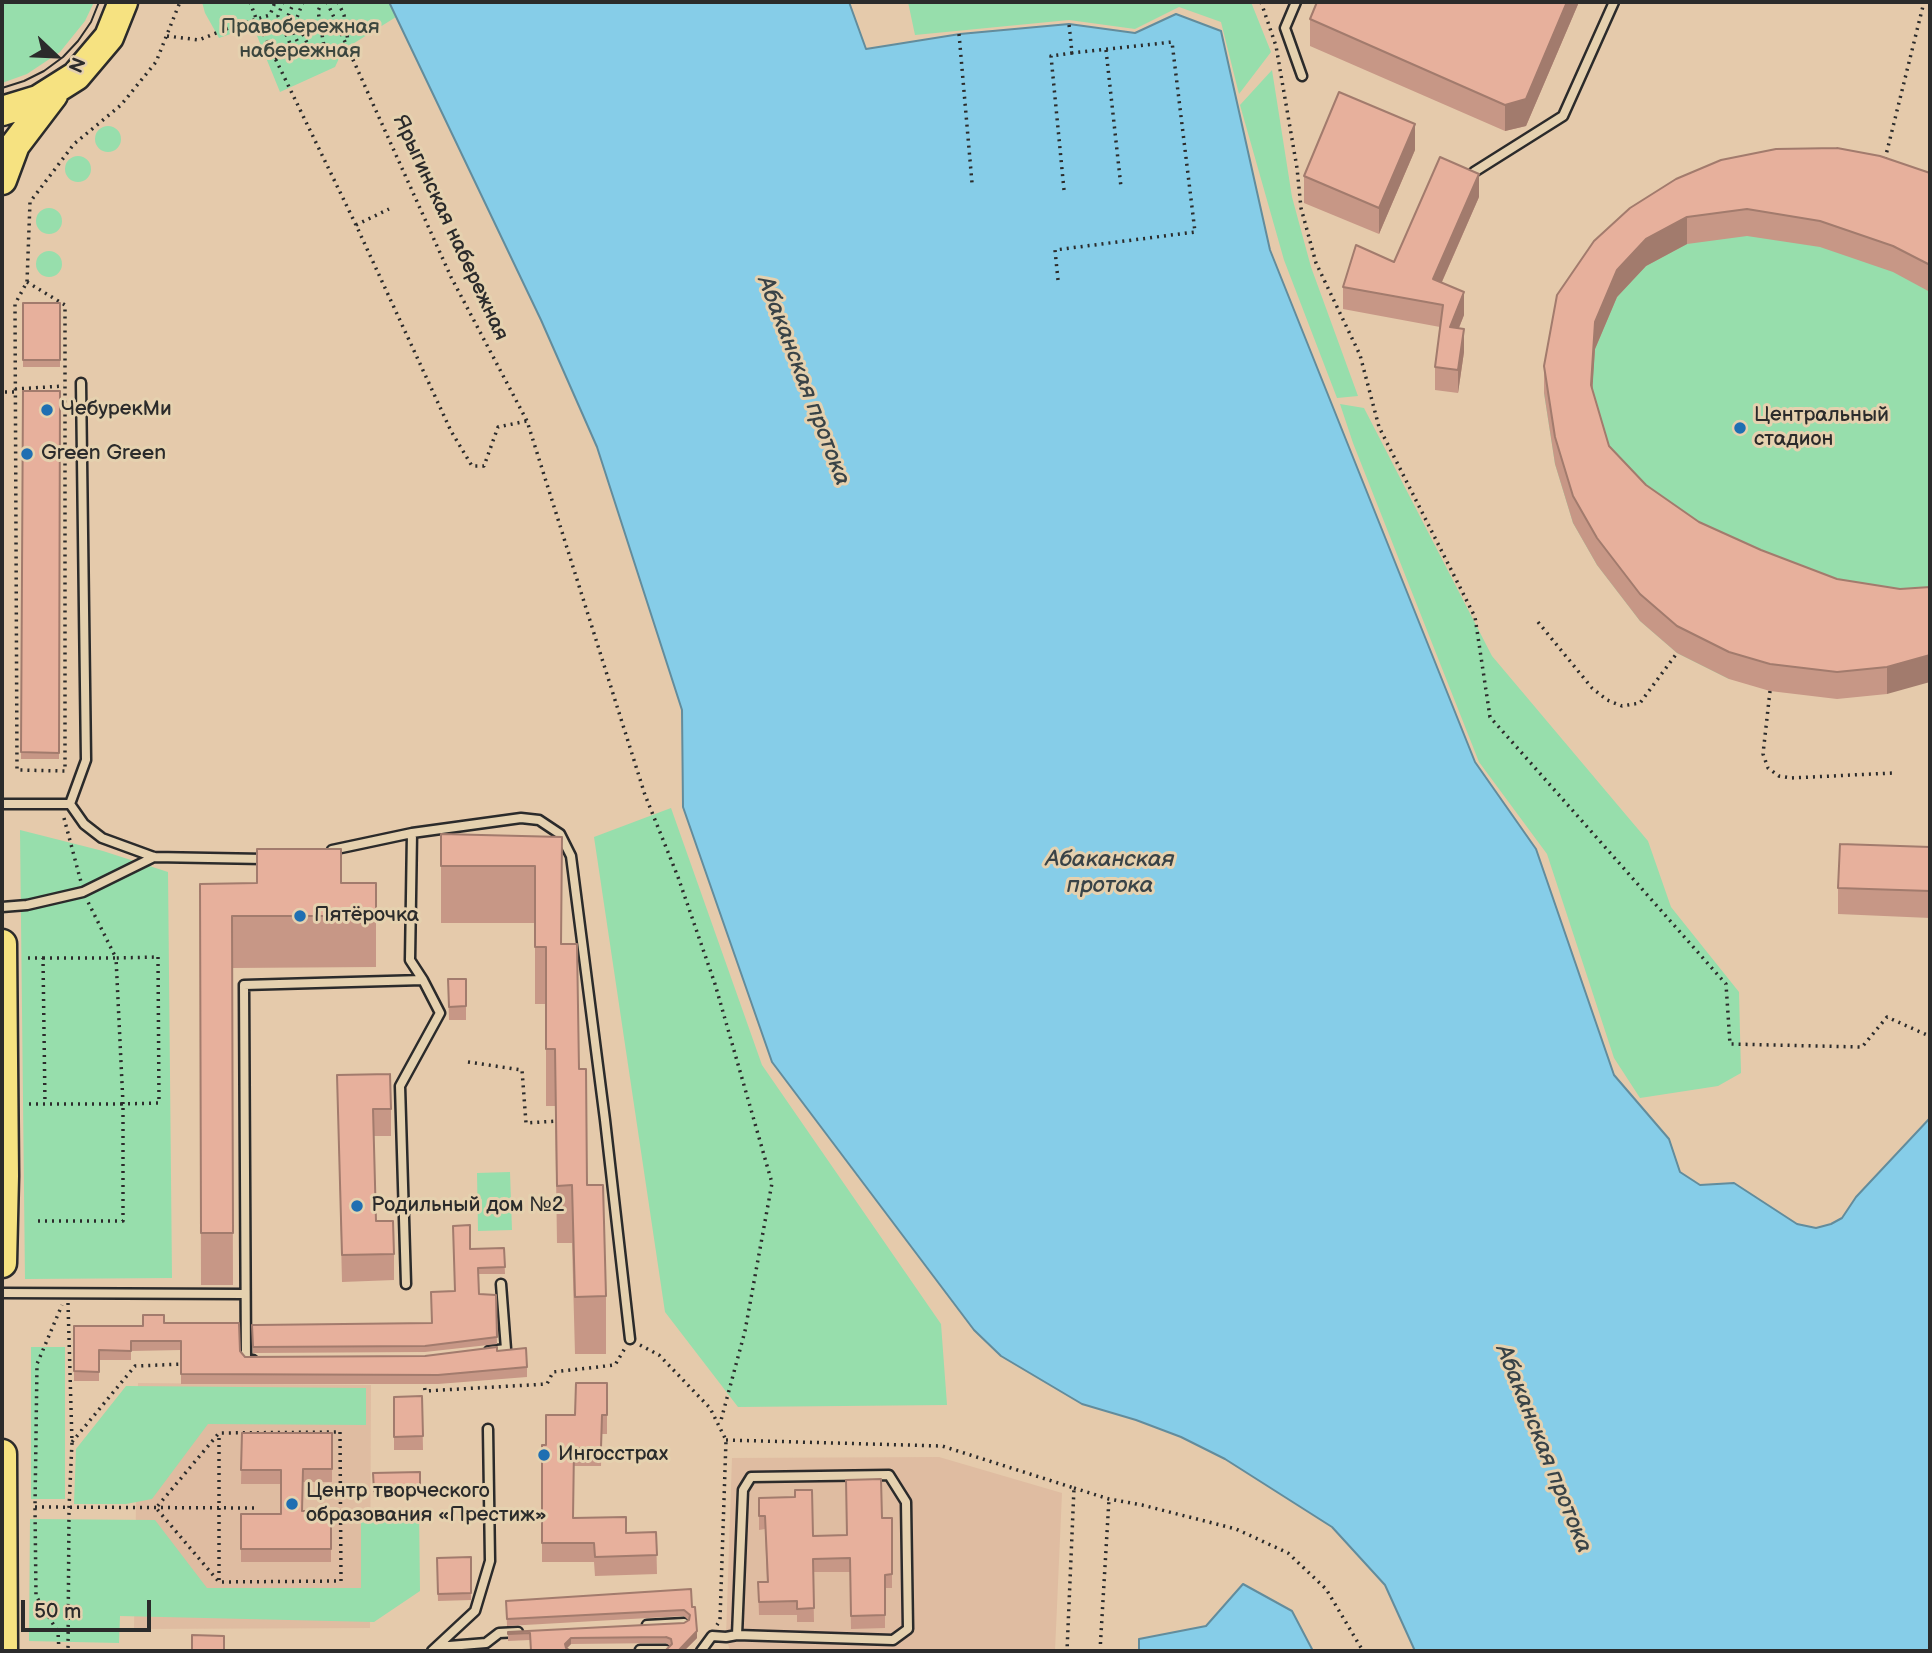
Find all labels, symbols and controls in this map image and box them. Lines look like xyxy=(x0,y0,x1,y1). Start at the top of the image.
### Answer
park label: Правобережная набережная xyxy=(220,15,380,65)
north arrow xyxy=(21,21,91,91)
text: N xyxy=(62,53,89,75)
street label: Ярыгинская набережная xyxy=(387,111,513,345)
water label: Абаканская протока xyxy=(750,272,856,490)
place label: ЧебурекМи xyxy=(61,397,172,423)
marker: ЧебурекМи xyxy=(39,402,55,418)
place label: Центральный стадион xyxy=(1754,403,1889,453)
marker: Центральный стадион xyxy=(1732,420,1748,436)
place label: Green Green xyxy=(41,441,166,467)
marker: Green Green xyxy=(19,446,35,462)
water label: Абаканская протока xyxy=(1046,846,1174,900)
place label: Пятёрочка xyxy=(314,903,419,929)
marker: Пятёрочка xyxy=(292,908,308,924)
place label: Родильный дом №2 xyxy=(371,1193,564,1219)
marker: Родильный дом №2 xyxy=(349,1198,365,1214)
water label: Абаканская протока xyxy=(1489,1341,1597,1557)
place label: Ингосстрах xyxy=(558,1442,668,1468)
marker: Ингосстрах xyxy=(536,1447,552,1463)
place label: Центр творческого образования «Престиж» xyxy=(306,1479,547,1529)
marker: Центр творческого образования «Престиж» xyxy=(284,1496,300,1512)
scale bar xyxy=(24,1586,154,1630)
text: 50 m xyxy=(34,1599,81,1624)

